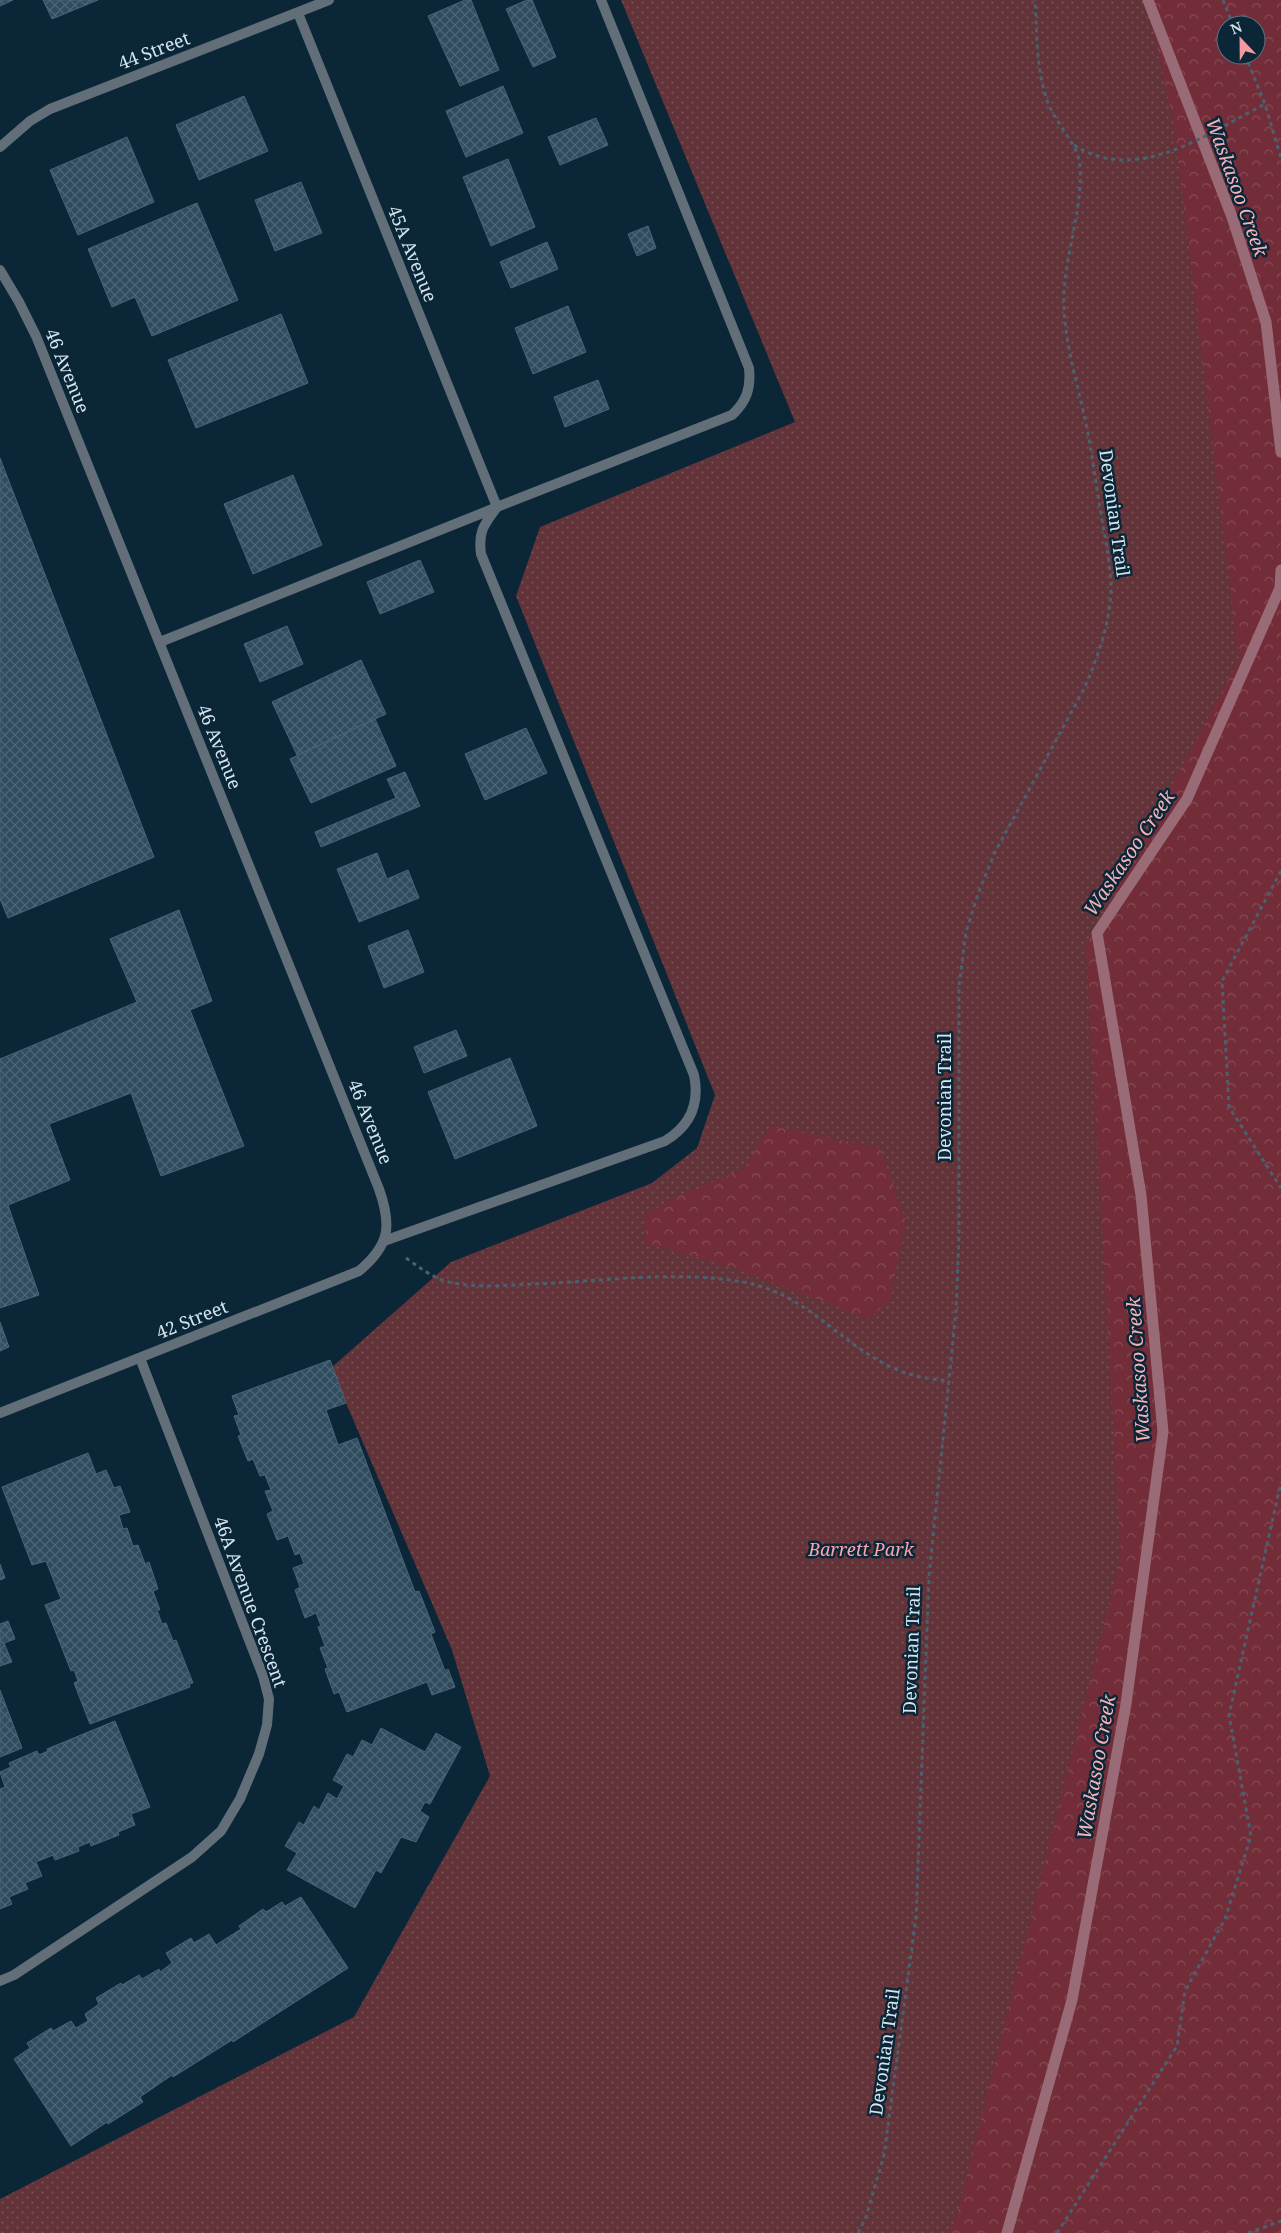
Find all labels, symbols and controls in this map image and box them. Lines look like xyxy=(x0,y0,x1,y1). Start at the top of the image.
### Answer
north arrow xyxy=(1216,15,1266,65)
text: N xyxy=(1227,17,1245,38)
street label: 44 Street xyxy=(114,25,193,75)
water label: Waskasoo Creek xyxy=(1200,114,1275,261)
street label: 45A Avenue xyxy=(383,202,443,305)
street label: 46 Avenue xyxy=(40,325,96,416)
street label: Devonian Trail xyxy=(1094,448,1136,578)
street label: 46 Avenue xyxy=(192,701,248,792)
water label: Waskasoo Creek xyxy=(1077,784,1181,921)
street label: Devonian Trail xyxy=(932,1033,956,1161)
street label: 46 Avenue xyxy=(343,1076,399,1167)
street label: 42 Street xyxy=(152,1294,231,1344)
water label: Waskasoo Creek xyxy=(1120,1295,1156,1444)
street label: 46A Avenue Crescent xyxy=(209,1513,293,1690)
park label: Barrett Park xyxy=(807,1537,915,1561)
street label: Devonian Trail xyxy=(897,1585,925,1714)
water label: Waskasoo Creek xyxy=(1071,1692,1122,1841)
street label: Devonian Trail xyxy=(863,1986,905,2117)

